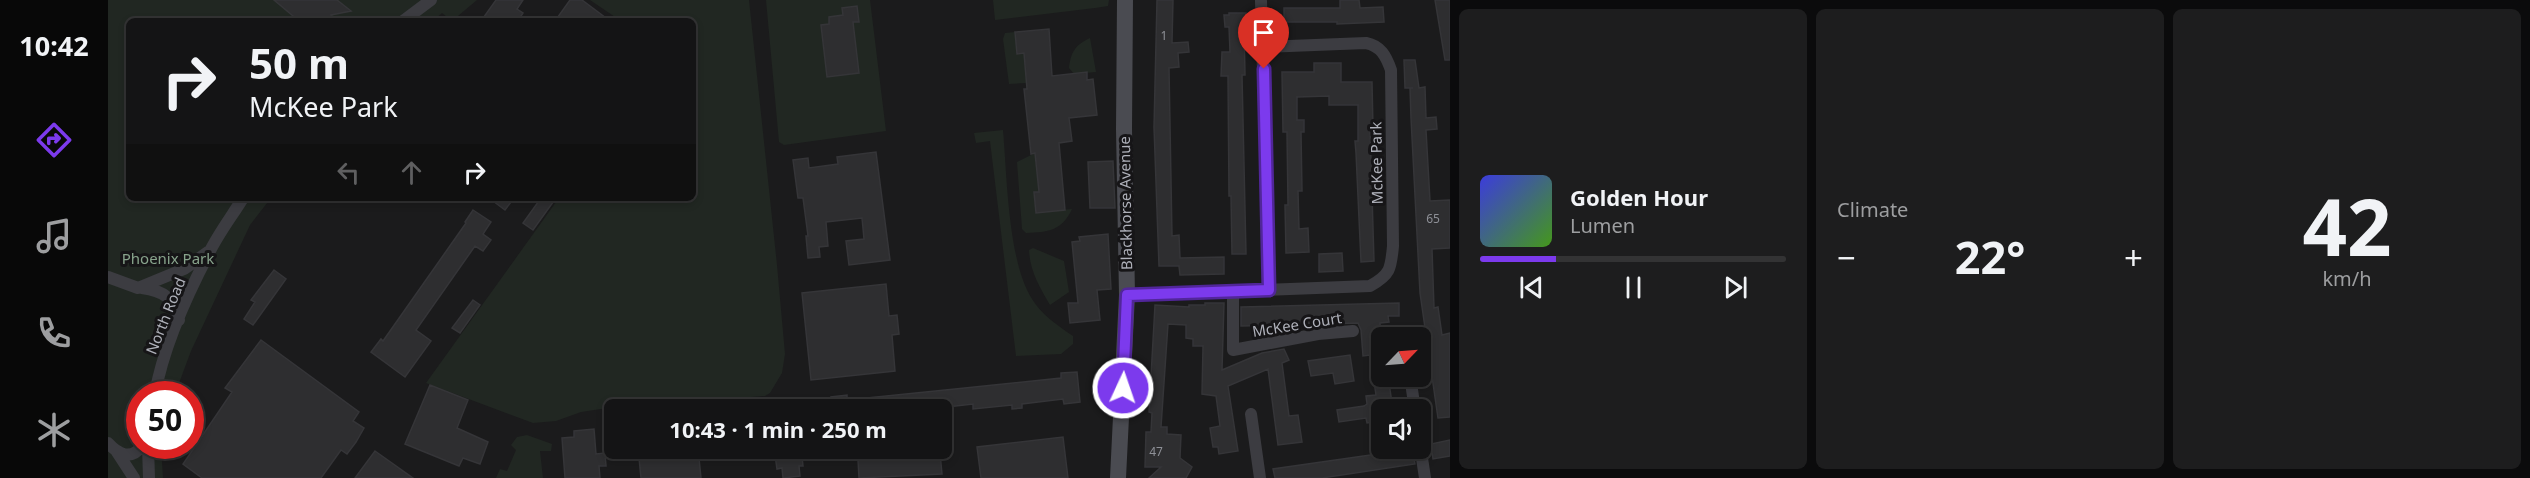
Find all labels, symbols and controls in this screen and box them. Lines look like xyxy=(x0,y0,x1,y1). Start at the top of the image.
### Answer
pin xyxy=(1238,7,1289,69)
icon: arrive xyxy=(1247,16,1280,49)
text: 10:42 xyxy=(19,27,89,64)
house number: 1 xyxy=(1161,27,1167,44)
text: 50 m xyxy=(249,34,349,91)
icon: right xyxy=(150,42,228,120)
text: McKee Park xyxy=(249,88,398,125)
icon: directions xyxy=(33,119,75,161)
street label: McKee Park xyxy=(1365,122,1387,204)
street label: Blackhorse Avenue xyxy=(1114,136,1136,270)
icon: left xyxy=(332,156,365,189)
icon: ahead xyxy=(395,156,428,189)
icon: right xyxy=(458,156,491,189)
text: 42 xyxy=(2302,173,2392,279)
text: Golden Hour xyxy=(1570,182,1708,212)
text: Climate xyxy=(1837,196,1908,223)
house number: 65 xyxy=(1426,210,1440,227)
text: Lumen xyxy=(1570,212,1635,239)
icon: music xyxy=(33,215,75,257)
text: 22° xyxy=(1955,226,2025,287)
text: − xyxy=(1837,235,1856,280)
text: + xyxy=(2124,235,2143,280)
park label: Phoenix Park xyxy=(122,248,214,268)
text: km/h xyxy=(2322,265,2372,292)
icon: previous xyxy=(1515,271,1548,304)
icon: pause xyxy=(1617,271,1650,304)
icon: next xyxy=(1719,271,1752,304)
street label: North Road xyxy=(141,274,190,357)
street label: McKee Court xyxy=(1251,307,1344,341)
icon: phone xyxy=(33,312,75,354)
north arrow xyxy=(1371,327,1431,387)
map controls xyxy=(1371,327,1431,459)
position arrow xyxy=(1091,356,1155,420)
speed limit sign: 50 xyxy=(126,381,204,459)
button: sound xyxy=(1371,399,1431,459)
icon: climate xyxy=(33,409,75,451)
text: 10:43 · 1 min · 250 m xyxy=(669,414,887,444)
house number: 47 xyxy=(1149,443,1163,460)

